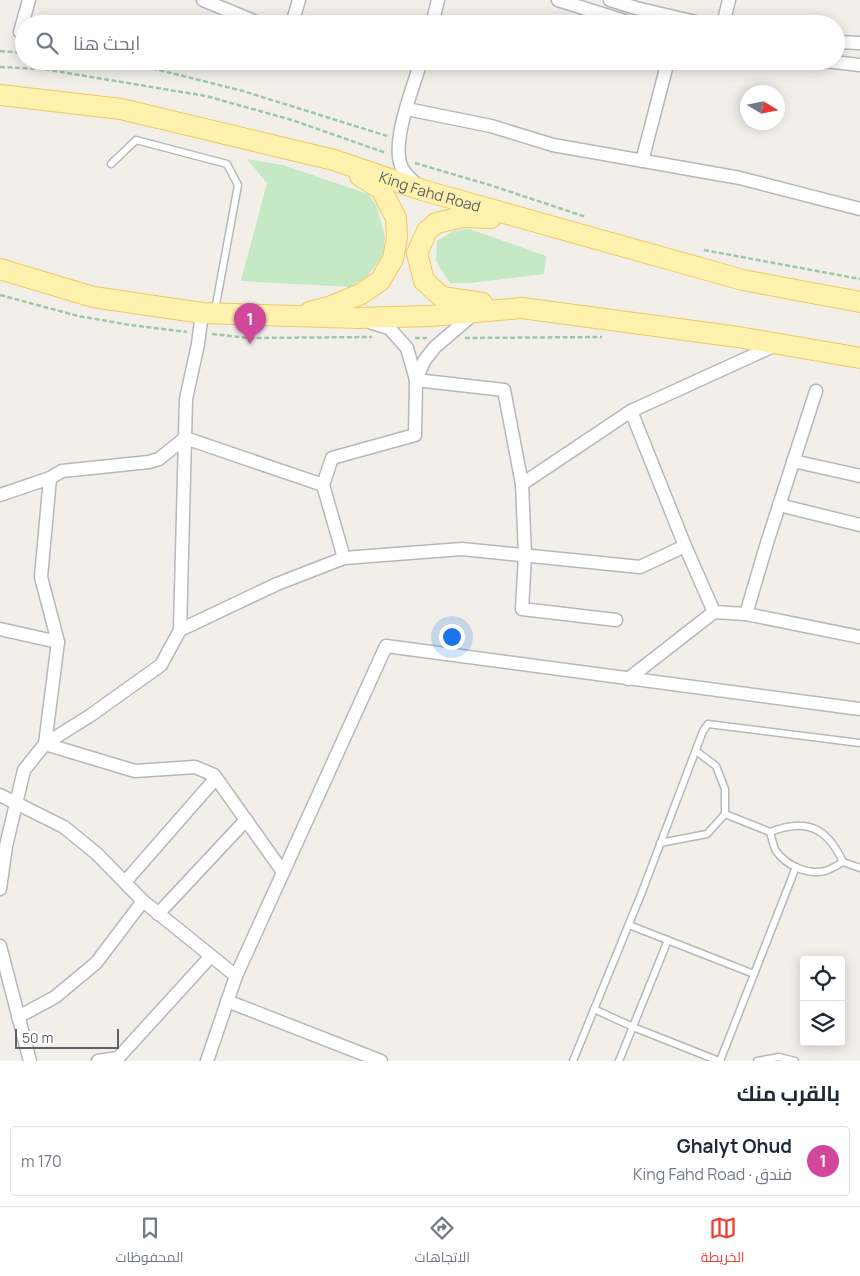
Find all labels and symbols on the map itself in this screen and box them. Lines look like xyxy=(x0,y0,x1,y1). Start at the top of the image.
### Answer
north arrow xyxy=(740,85,785,130)
street label: King Fahd Road xyxy=(377,166,483,217)
pin: 1 xyxy=(234,303,266,344)
your location xyxy=(439,624,465,650)
scale bar xyxy=(15,1026,119,1049)

